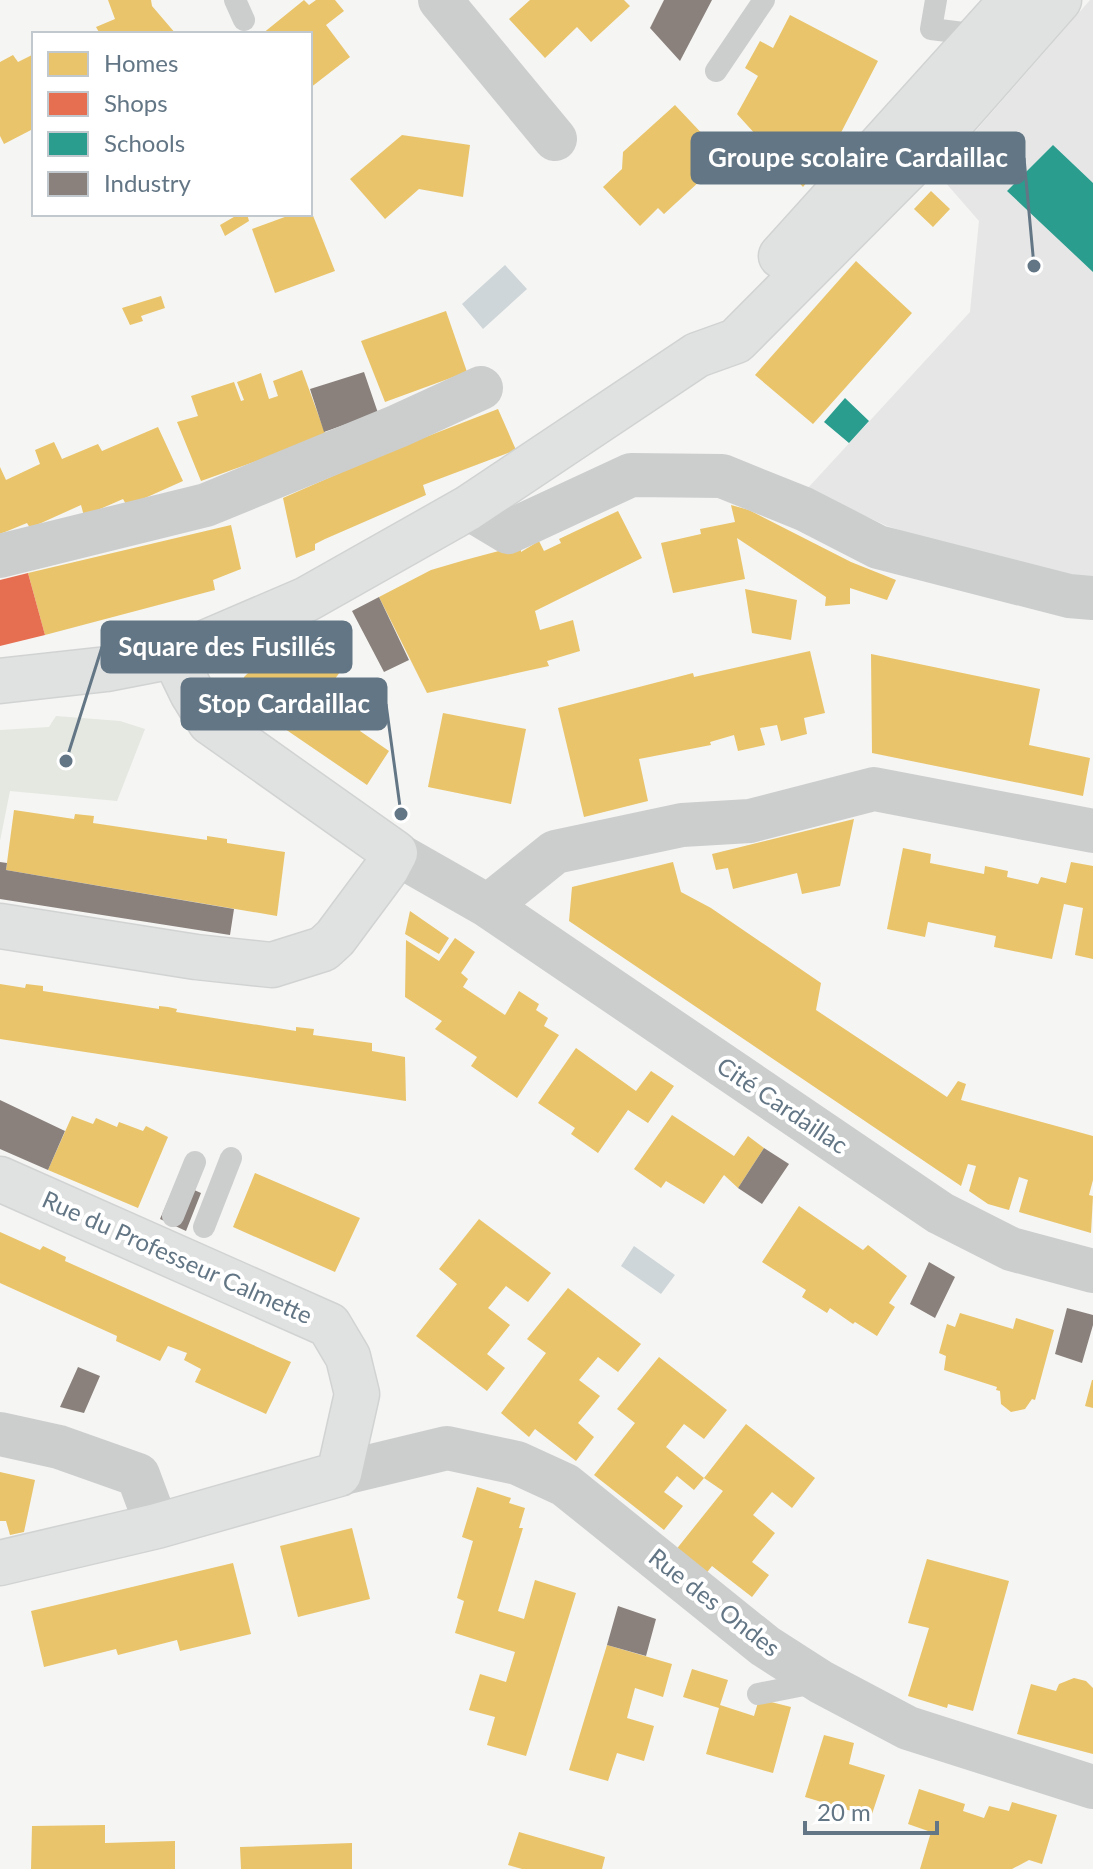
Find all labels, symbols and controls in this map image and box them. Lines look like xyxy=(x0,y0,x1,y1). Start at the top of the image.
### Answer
legend xyxy=(32,32,312,216)
text: Homes xyxy=(104,48,178,77)
text: Shops xyxy=(104,88,168,117)
text: Schools xyxy=(104,128,185,157)
callout: Groupe scolaire Cardaillac xyxy=(692,133,1024,183)
text: Groupe scolaire Cardaillac xyxy=(708,141,1008,173)
text: Industry xyxy=(104,168,191,197)
callout: Square des Fusillés xyxy=(102,622,351,672)
text: Square des Fusillés xyxy=(118,630,336,662)
callout: Stop Cardaillac xyxy=(182,679,386,729)
text: Stop Cardaillac xyxy=(198,687,371,719)
street label: Cité Cardaillac xyxy=(712,1050,854,1159)
street label: Rue du Professeur Calmette xyxy=(38,1184,317,1329)
street label: Rue des Ondes xyxy=(644,1542,786,1662)
scale bar xyxy=(805,1785,937,1835)
text: 20 m xyxy=(817,1797,871,1826)

